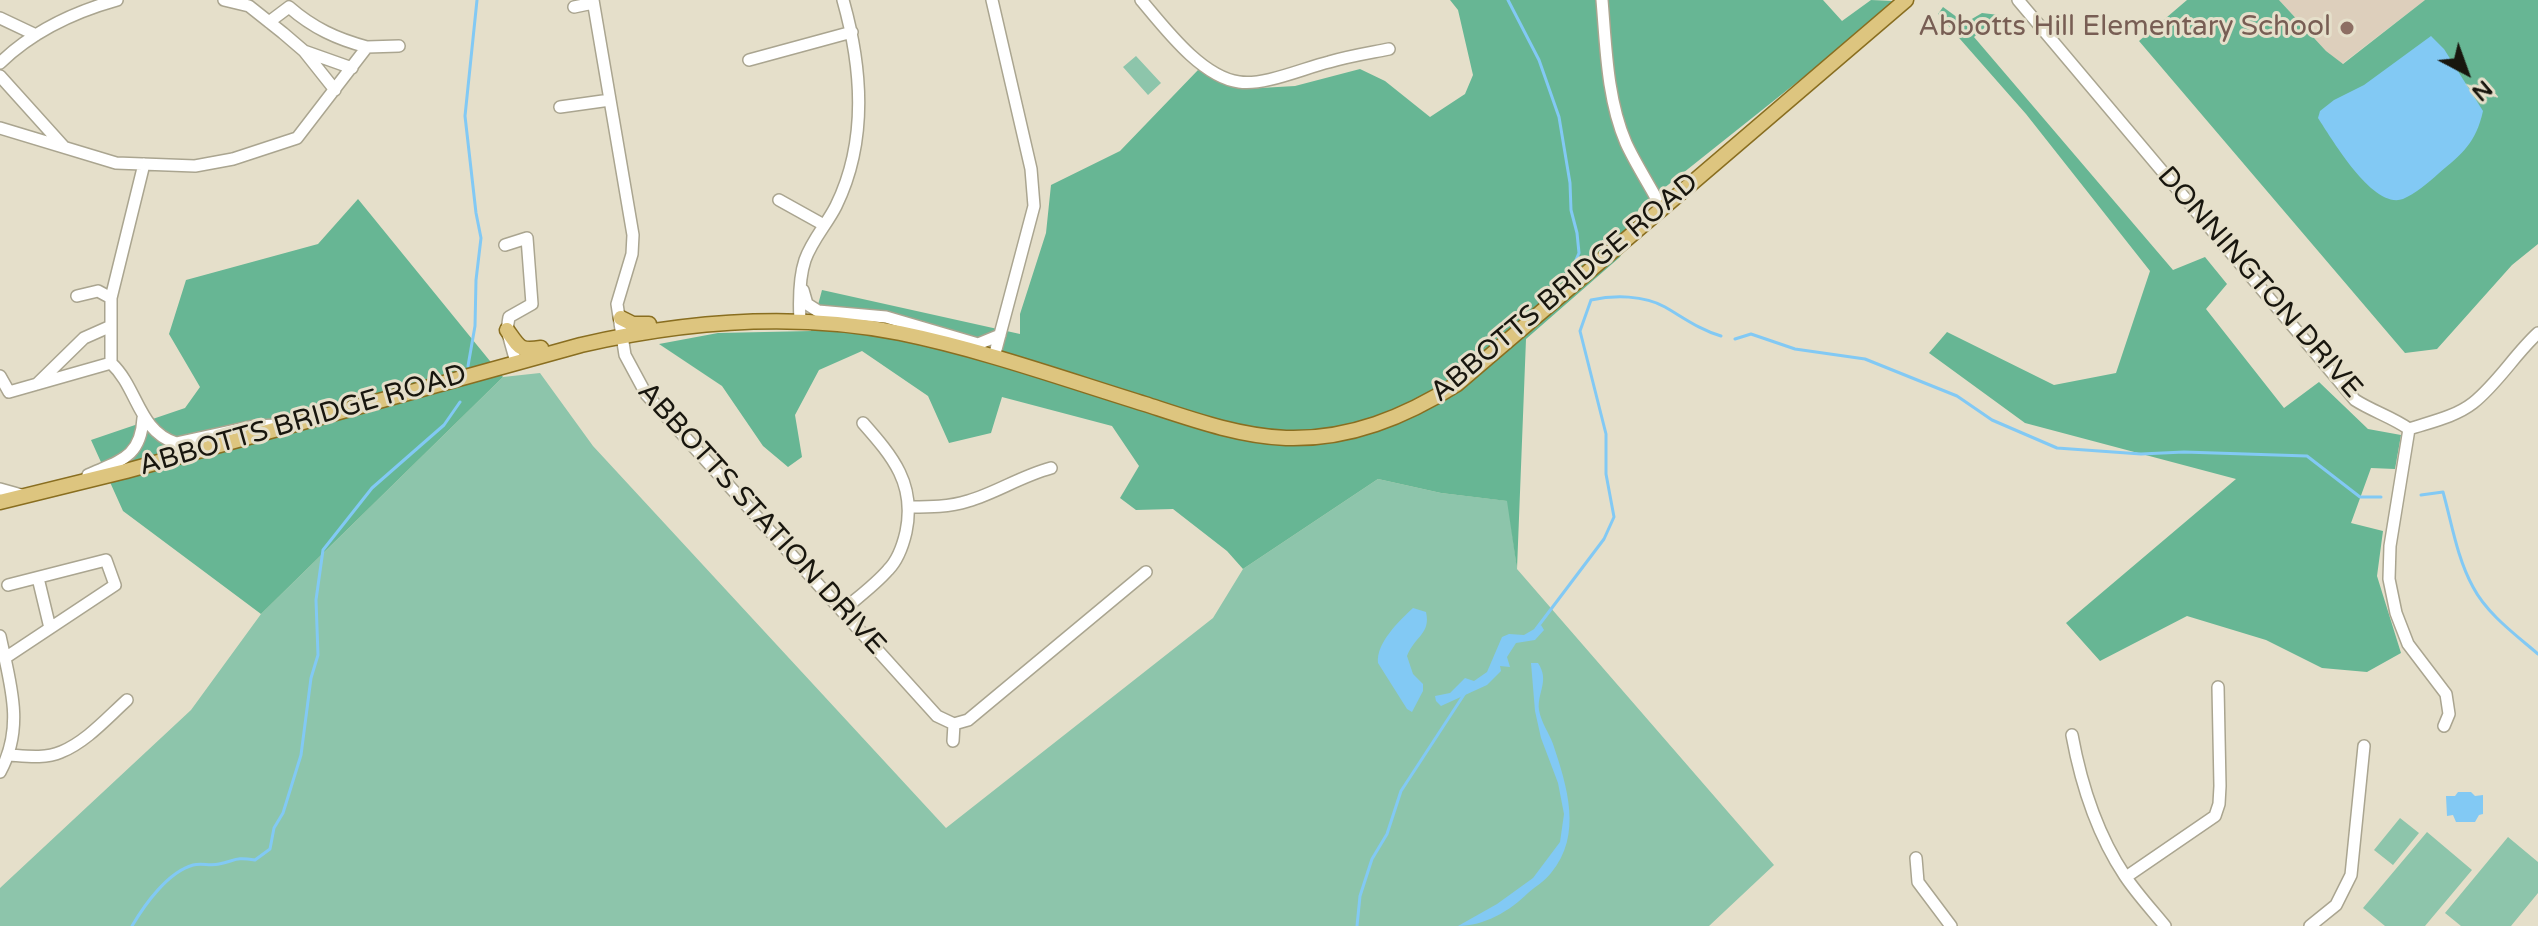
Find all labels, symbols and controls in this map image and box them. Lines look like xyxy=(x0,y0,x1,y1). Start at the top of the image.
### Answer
place label: Abbotts Hill Elementary School xyxy=(1918,11,2331,45)
marker: Abbotts Hill Elementary School xyxy=(2338,19,2356,37)
north arrow xyxy=(2426,32,2506,112)
text: N xyxy=(2467,74,2497,106)
street label: DONNINGTON DRIVE xyxy=(2149,160,2369,406)
street label: ABBOTTS BRIDGE ROAD xyxy=(1424,166,1706,410)
street label: ABBOTTS BRIDGE ROAD xyxy=(135,358,471,484)
street label: ABBOTTS STATION DRIVE xyxy=(630,376,892,662)

